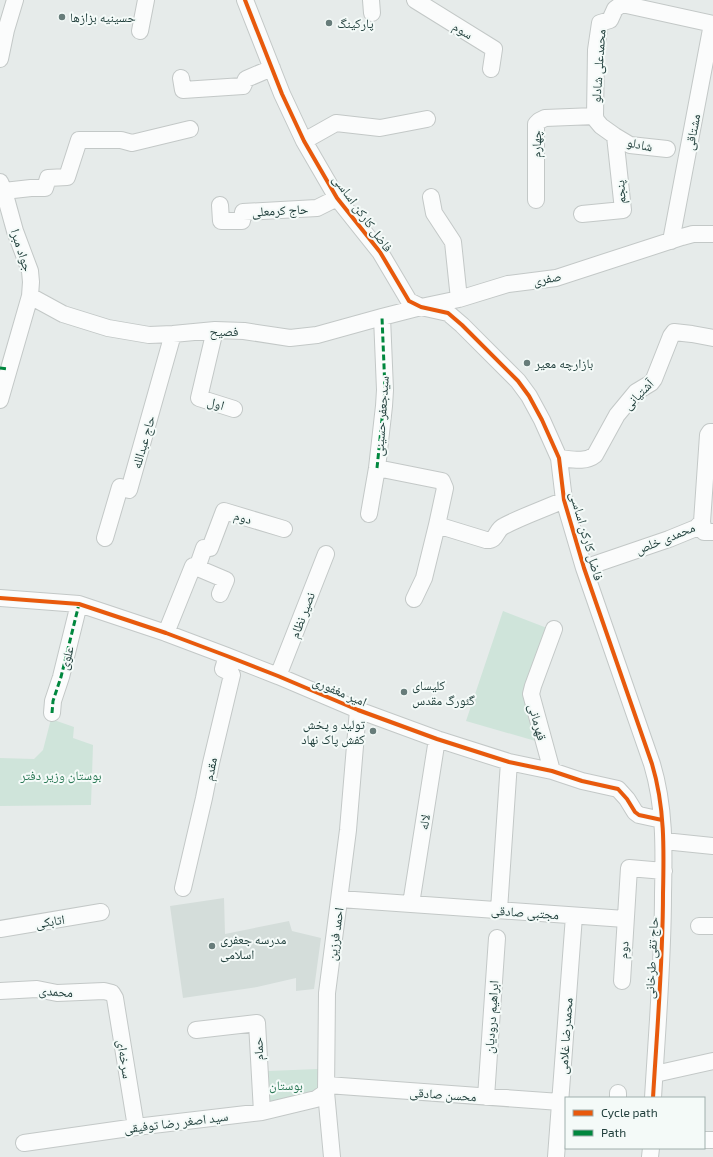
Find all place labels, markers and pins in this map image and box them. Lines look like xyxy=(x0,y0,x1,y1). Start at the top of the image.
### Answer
place label: حسینیه بزازها xyxy=(70,9,136,26)
marker: حسینیه بزازها xyxy=(57,12,67,22)
place label: پارکینگ xyxy=(337,15,374,32)
marker: پارکینگ xyxy=(324,18,334,28)
place label: بازارچه معیر xyxy=(534,355,593,372)
marker: بازارچه معیر xyxy=(522,358,532,368)
place label: کلیسای گئورگ مقدس xyxy=(412,677,475,709)
marker: کلیسای گئورگ مقدس xyxy=(399,687,409,697)
place label: تولید و پخش کفش پاک نهاد xyxy=(301,716,366,748)
marker: تولید و پخش کفش پاک نهاد xyxy=(368,726,378,736)
place label: مدرسه جعفری اسلامی xyxy=(220,931,286,963)
marker: مدرسه جعفری اسلامی xyxy=(207,941,217,951)

